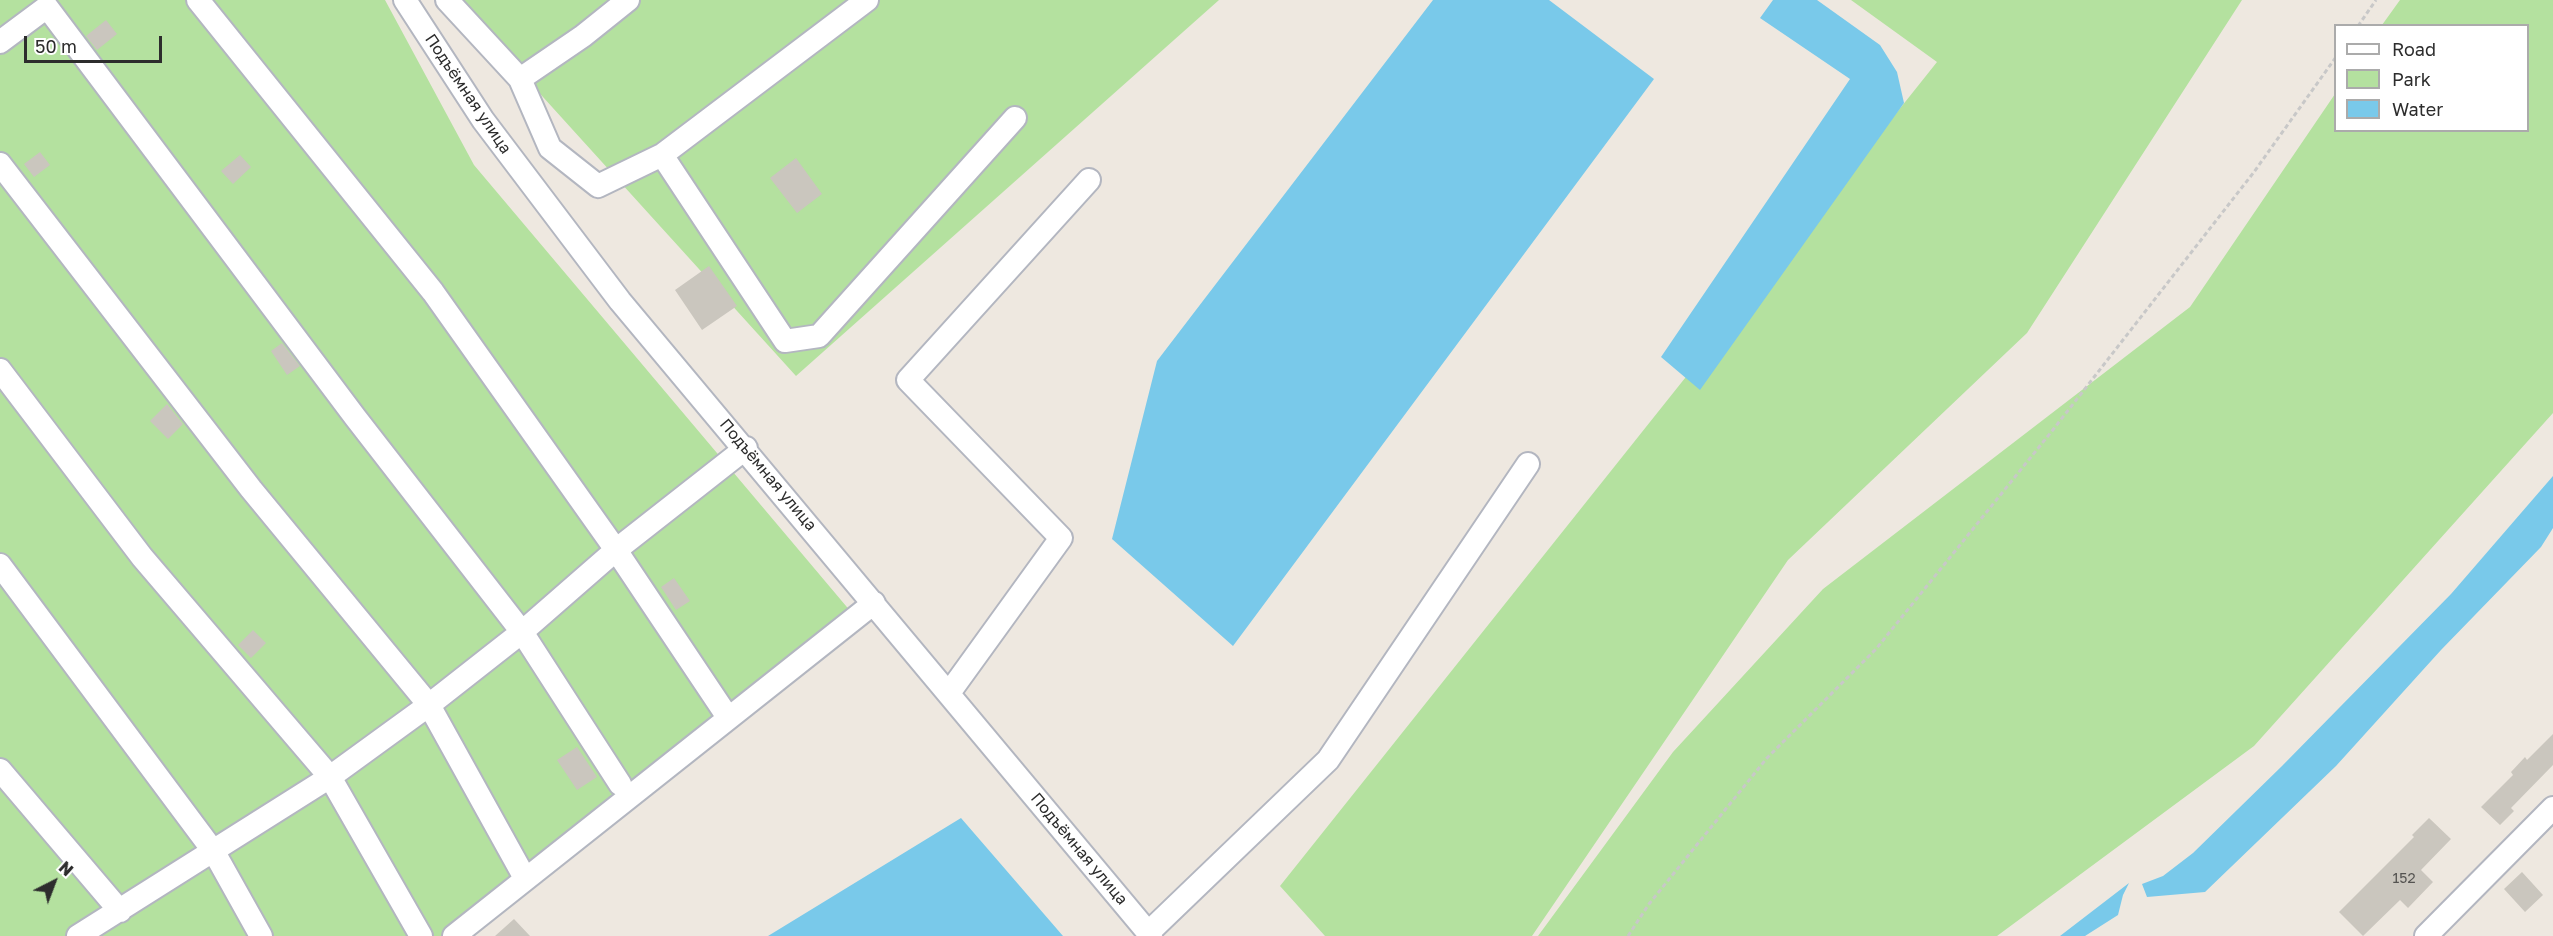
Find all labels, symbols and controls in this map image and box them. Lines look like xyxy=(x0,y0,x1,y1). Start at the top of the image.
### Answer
scale bar xyxy=(27,24,165,62)
legend xyxy=(2334,24,2529,132)
street label: Подъёмная улица xyxy=(421,30,515,158)
text: 50 m xyxy=(35,35,77,57)
text: Road xyxy=(2392,38,2436,60)
text: Park xyxy=(2392,68,2431,90)
text: Water xyxy=(2392,98,2443,120)
street label: Подъёмная улица xyxy=(716,415,820,535)
street label: Подъёмная улица xyxy=(1027,789,1131,909)
north arrow xyxy=(24,852,84,912)
text: N xyxy=(55,857,77,880)
house number: 152 xyxy=(2392,871,2416,887)

